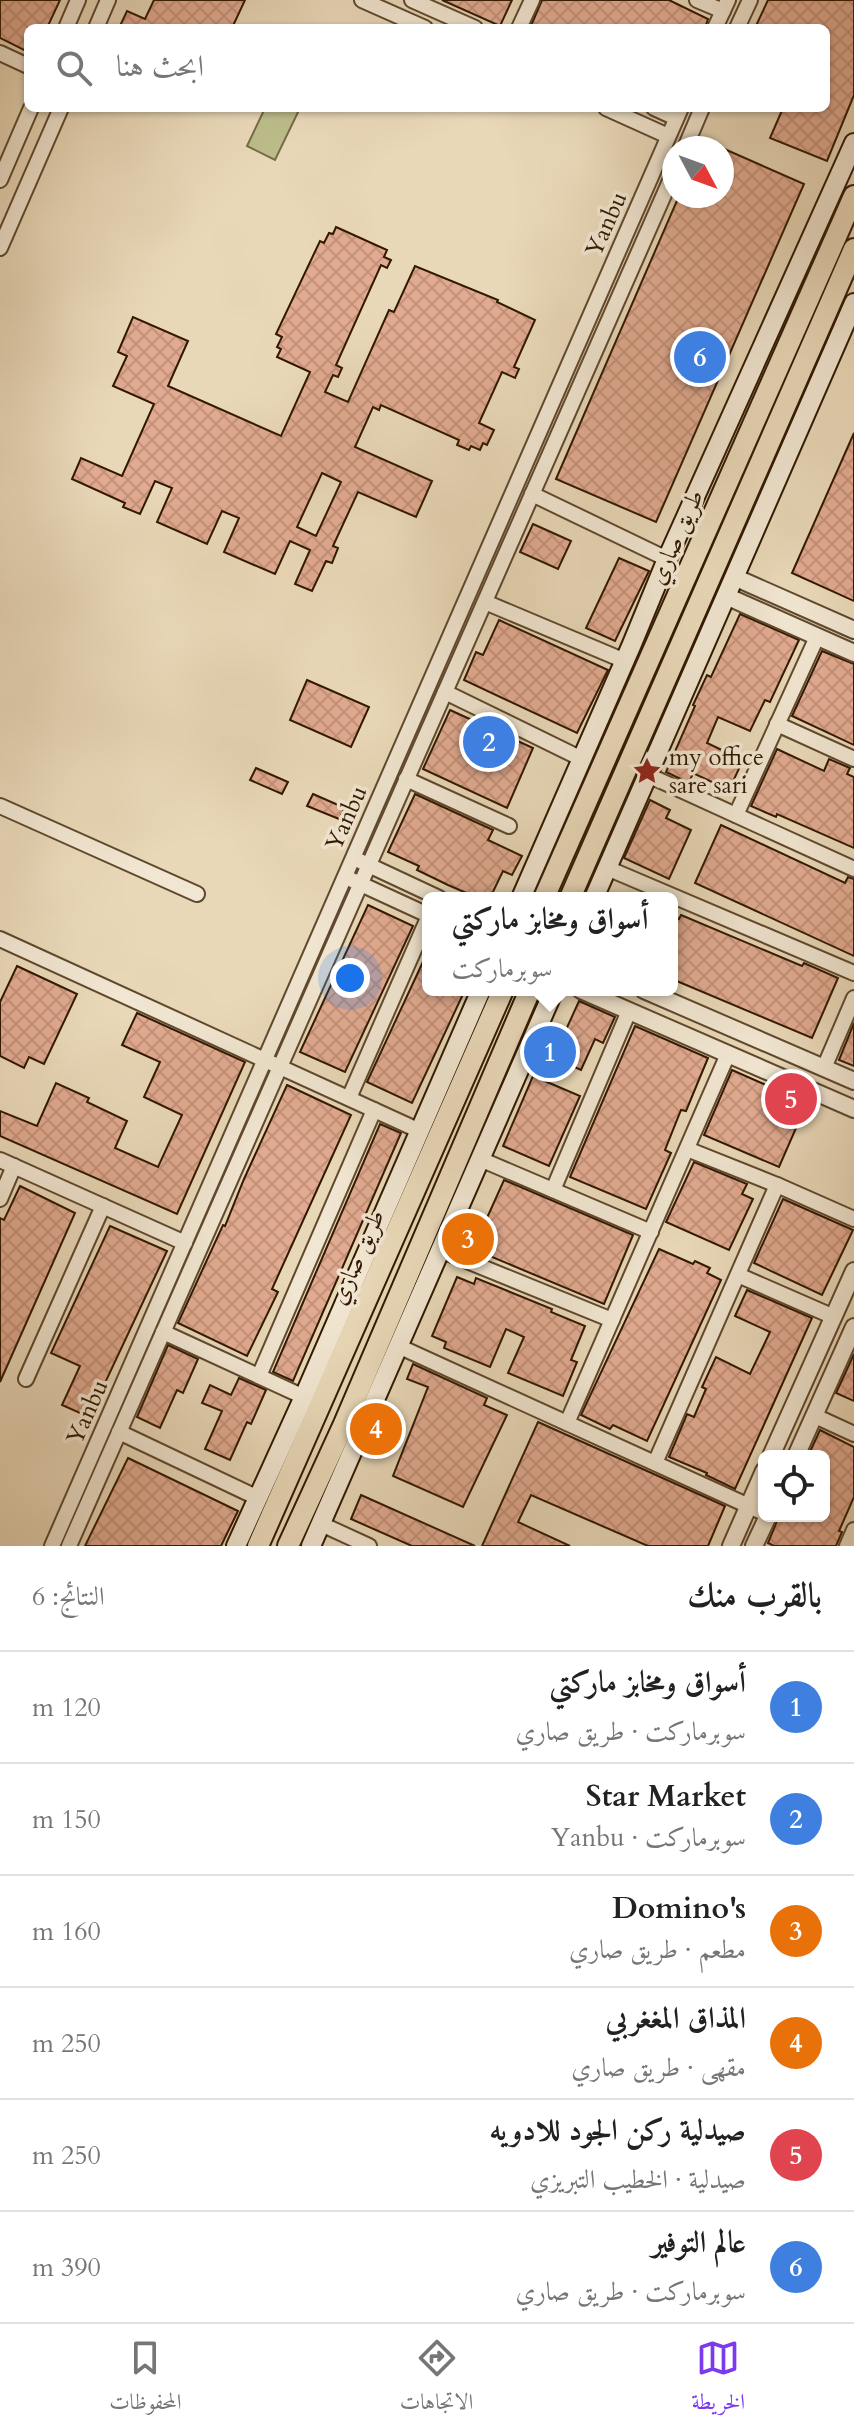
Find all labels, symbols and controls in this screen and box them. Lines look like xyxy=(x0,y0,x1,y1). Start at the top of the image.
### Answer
search box xyxy=(24,24,830,112)
icon: search xyxy=(52,46,96,90)
text: ابحث هنا xyxy=(116,46,204,87)
north arrow xyxy=(662,136,734,208)
street label: Yanbu xyxy=(578,186,635,262)
pin: 6 xyxy=(674,327,726,387)
street label: طريق صاري xyxy=(641,485,714,591)
pin: 2 xyxy=(463,712,515,772)
place label: my office sare sari xyxy=(669,741,764,802)
place icon: my office sare sari xyxy=(632,756,662,786)
street label: Yanbu xyxy=(318,780,375,856)
popup xyxy=(422,892,678,996)
text: أسواق ومخابز ماركتي xyxy=(452,899,648,940)
text: سوبرماركت xyxy=(452,951,553,986)
your location xyxy=(330,958,370,998)
pin: 1 xyxy=(524,1022,576,1082)
pin: 5 xyxy=(765,1069,817,1129)
street label: طريق صاري xyxy=(322,1205,395,1311)
pin: 3 xyxy=(442,1209,494,1269)
street label: Yanbu xyxy=(59,1374,116,1450)
pin: 4 xyxy=(350,1399,402,1459)
map controls xyxy=(758,1450,830,1522)
button: locate xyxy=(758,1450,830,1522)
text: بالقرب منك xyxy=(687,1572,822,1618)
text: النتائج: 6 xyxy=(32,1579,105,1614)
text: أسواق ومخابز ماركتي xyxy=(549,1662,746,1703)
text: 120 m xyxy=(32,1690,101,1725)
text: 1 xyxy=(789,1690,803,1725)
text: سوبرماركت · طريق صاري xyxy=(516,1714,746,1749)
text: Star Market xyxy=(586,1776,746,1817)
text: 150 m xyxy=(32,1802,101,1837)
text: 2 xyxy=(789,1802,803,1837)
text: سوبرماركت · Yanbu xyxy=(551,1820,746,1855)
text: Domino's xyxy=(612,1888,746,1929)
text: 160 m xyxy=(32,1914,101,1949)
text: 3 xyxy=(789,1914,803,1949)
text: مطعم · طريق صاري xyxy=(569,1932,746,1967)
text: المذاق المغغربي xyxy=(606,1998,746,2039)
text: 250 m xyxy=(32,2026,101,2061)
text: 4 xyxy=(789,2026,803,2061)
text: مقهى · طريق صاري xyxy=(571,2050,746,2085)
text: صيدلية ركن الجود للادويه xyxy=(490,2110,746,2151)
text: 250 m xyxy=(32,2138,101,2173)
text: 5 xyxy=(789,2138,803,2173)
text: صيدلية · الخطيب التبريزي xyxy=(530,2162,746,2197)
text: عالم التوفير xyxy=(651,2222,746,2263)
text: 390 m xyxy=(32,2250,101,2285)
text: 6 xyxy=(789,2250,803,2285)
text: سوبرماركت · طريق صاري xyxy=(516,2274,746,2309)
tab: المحفوظات xyxy=(109,2336,182,2423)
tab: الاتجاهات xyxy=(400,2336,473,2423)
tab: الخريطة xyxy=(691,2336,745,2423)

